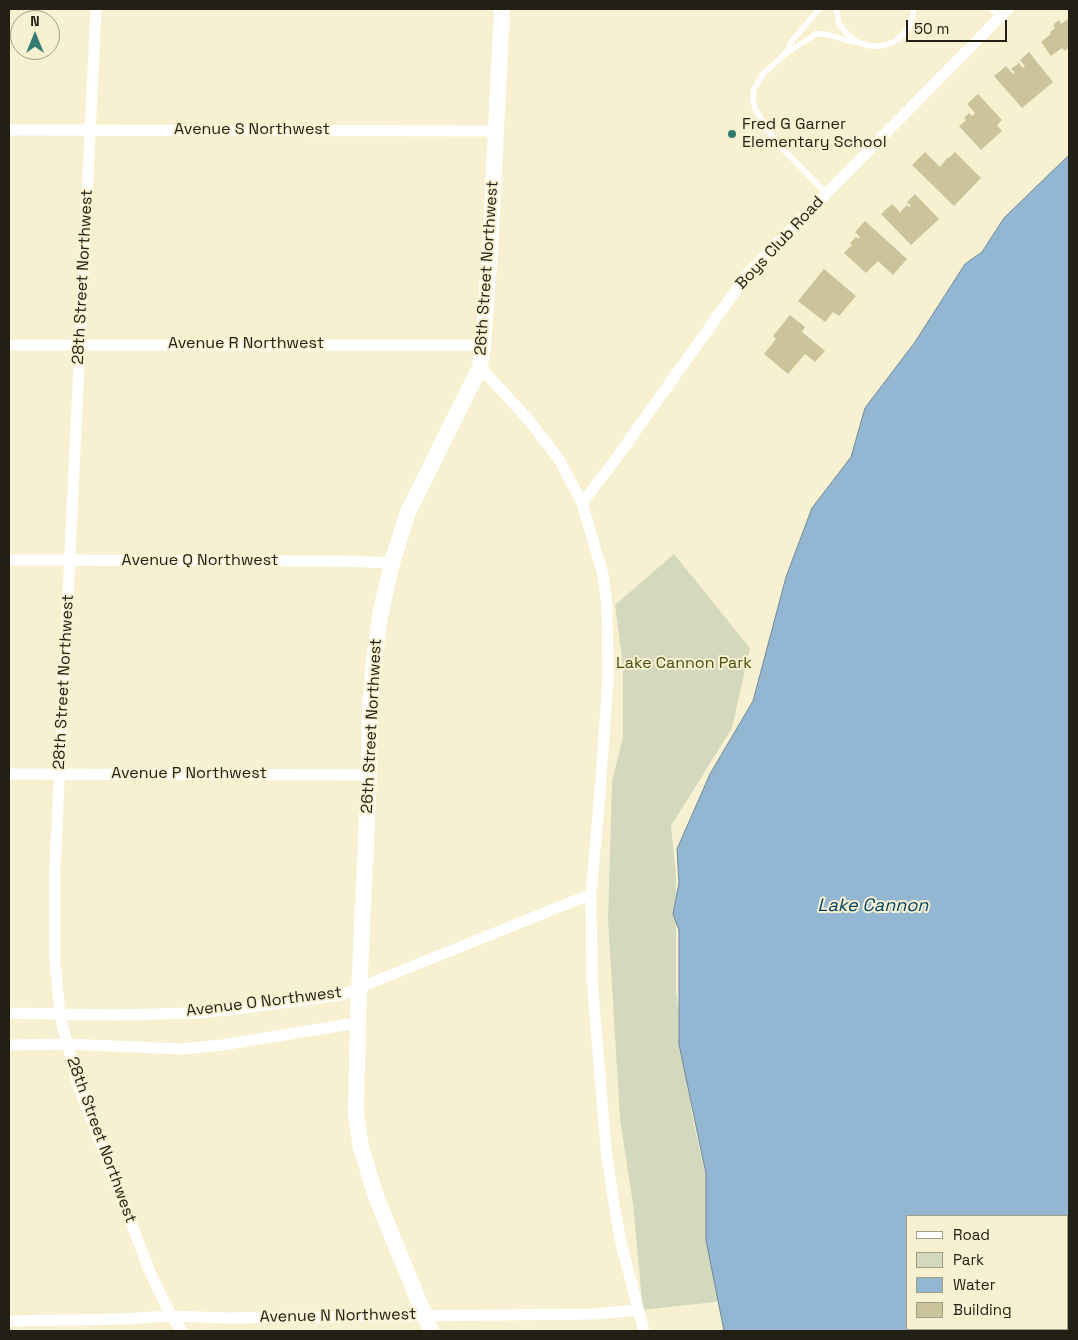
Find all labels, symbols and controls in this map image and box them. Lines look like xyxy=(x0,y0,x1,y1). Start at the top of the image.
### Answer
north arrow xyxy=(10,10,60,60)
scale bar xyxy=(908,10,1009,42)
text: N xyxy=(30,12,40,30)
text: 50 m xyxy=(914,19,949,38)
place label: Fred G Garner Elementary School xyxy=(742,115,887,153)
street label: Avenue S Northwest xyxy=(174,120,330,140)
marker: Fred G Garner Elementary School xyxy=(726,128,738,140)
street label: 26th Street Northwest xyxy=(471,180,503,356)
street label: 28th Street Northwest xyxy=(69,189,97,365)
street label: Boys Club Road xyxy=(732,192,828,294)
street label: Avenue R Northwest xyxy=(168,334,324,354)
street label: Avenue Q Northwest xyxy=(122,551,278,571)
street label: 28th Street Northwest xyxy=(50,594,78,770)
street label: 26th Street Northwest xyxy=(358,638,386,814)
park label: Lake Cannon Park xyxy=(616,654,752,674)
street label: Avenue P Northwest xyxy=(111,764,267,784)
water label: Lake Cannon xyxy=(818,895,928,917)
street label: Avenue O Northwest xyxy=(185,983,343,1021)
street label: 28th Street Northwest xyxy=(62,1054,140,1226)
legend xyxy=(906,1215,1068,1330)
text: Road xyxy=(953,1225,990,1244)
text: Park xyxy=(953,1250,984,1269)
text: Water xyxy=(953,1275,995,1294)
text: Building xyxy=(953,1300,1012,1319)
street label: Avenue N Northwest xyxy=(259,1305,417,1327)

